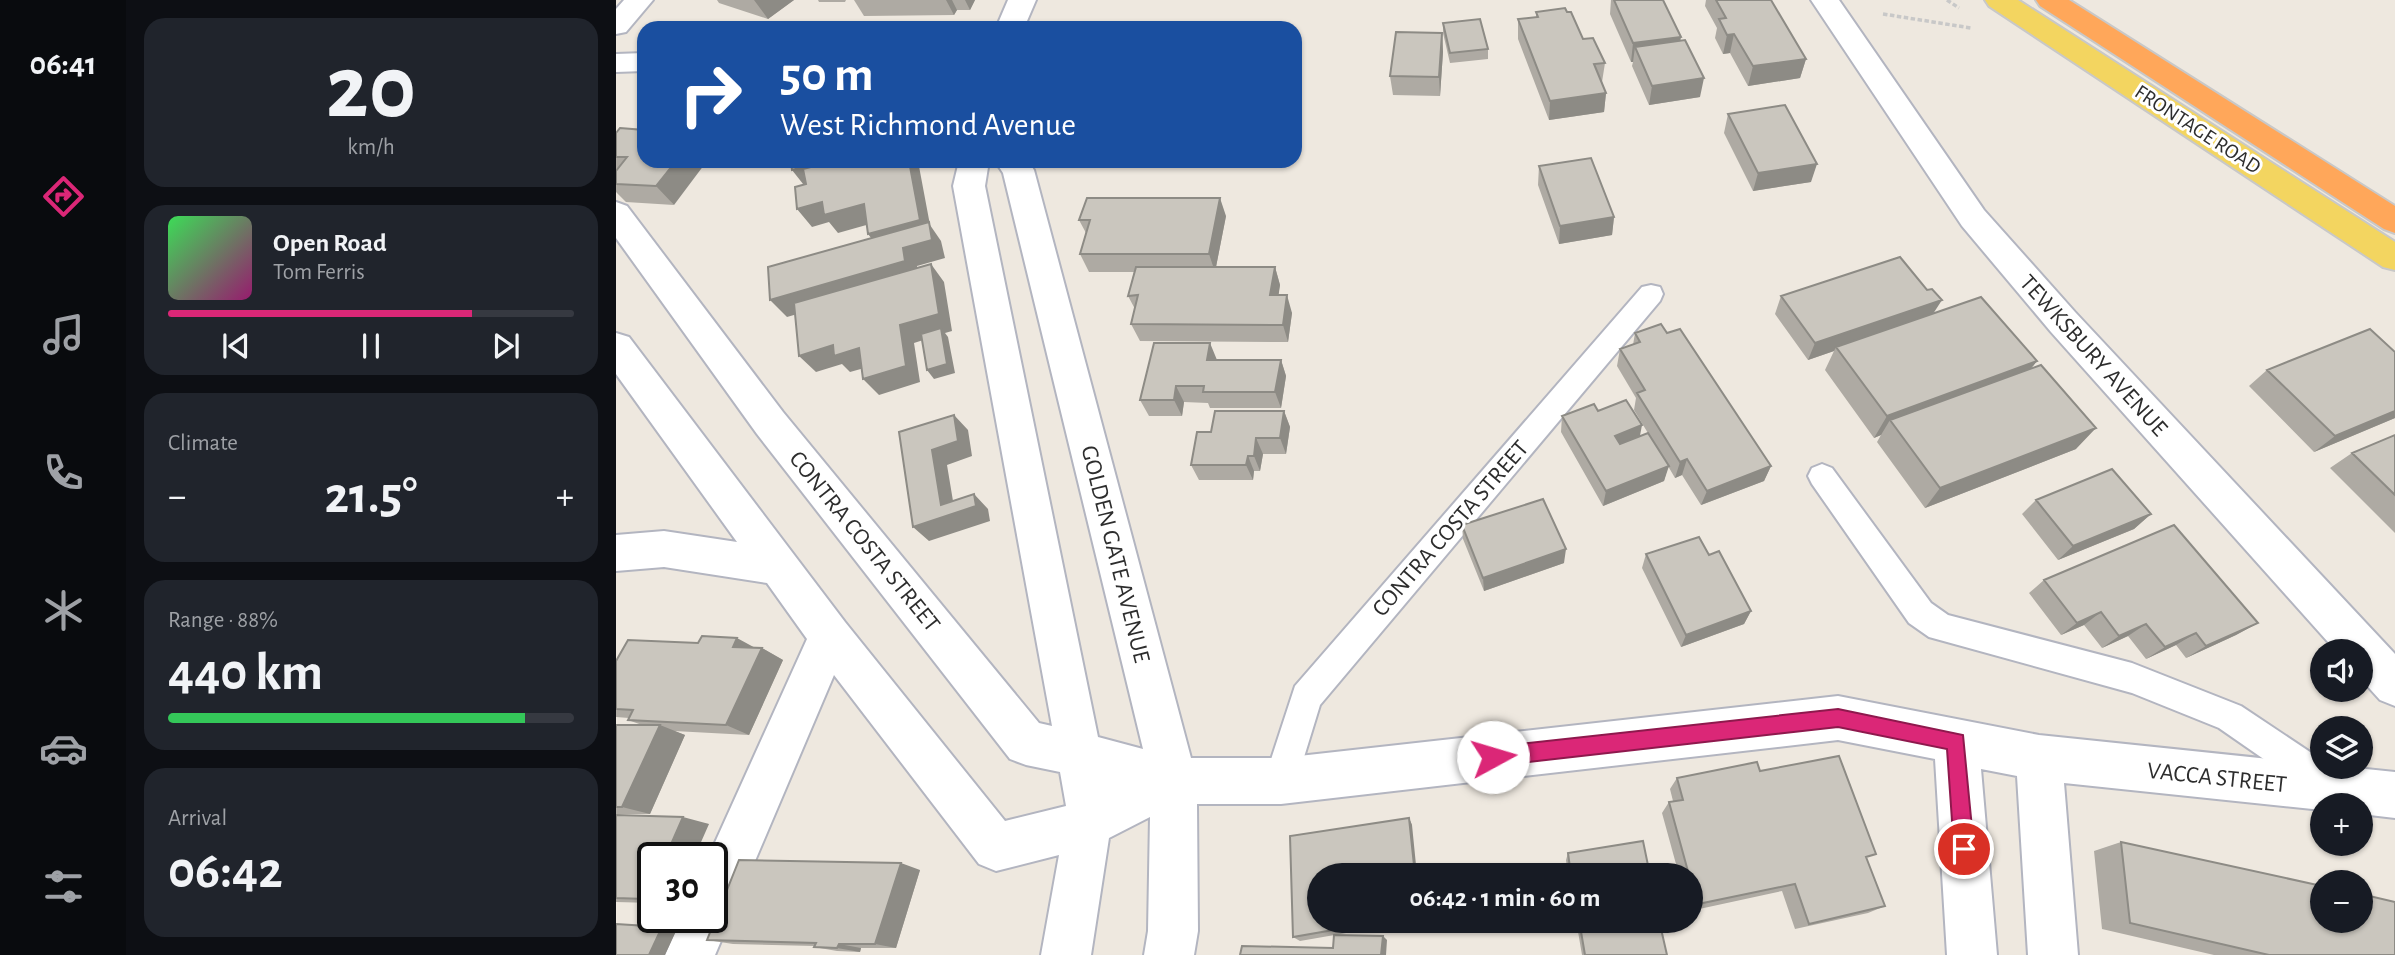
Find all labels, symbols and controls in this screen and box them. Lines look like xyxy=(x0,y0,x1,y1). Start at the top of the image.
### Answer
text: 20 xyxy=(326,43,416,134)
text: 06:41 xyxy=(29,48,97,80)
icon: right xyxy=(665,49,756,140)
text: 50 m xyxy=(780,51,874,100)
street label: FRONTAGE ROAD xyxy=(2131,81,2264,178)
text: West Richmond Avenue xyxy=(780,109,1076,141)
text: km/h xyxy=(347,136,395,159)
icon: directions xyxy=(39,172,88,221)
text: Open Road xyxy=(273,230,387,256)
text: Tom Ferris xyxy=(273,261,365,284)
street label: TEWKSBURY AVENUE xyxy=(2015,270,2172,441)
icon: music xyxy=(39,310,88,359)
icon: previous xyxy=(217,327,255,365)
icon: pause xyxy=(352,327,390,365)
icon: next xyxy=(487,327,525,365)
text: Climate xyxy=(168,432,238,455)
street label: CONTRA COSTA STREET xyxy=(1368,436,1534,621)
street label: GOLDEN GATE AVENUE xyxy=(1076,443,1154,666)
street label: CONTRA COSTA STREET xyxy=(784,447,944,637)
icon: phone xyxy=(39,448,88,497)
text: 21.5° xyxy=(325,470,417,522)
text: − xyxy=(168,478,186,516)
text: + xyxy=(556,478,574,516)
icon: climate xyxy=(39,586,88,635)
text: Range · 88% xyxy=(168,609,278,632)
map controls xyxy=(2310,639,2373,933)
button: sound xyxy=(2310,639,2373,702)
text: 440 km xyxy=(168,647,323,699)
button: layers xyxy=(2310,716,2373,779)
position arrow xyxy=(1456,720,1530,794)
icon: car xyxy=(39,724,88,773)
street label: VACCA STREET xyxy=(2146,759,2288,797)
button: + xyxy=(2310,793,2373,856)
text: Arrival xyxy=(168,807,227,830)
pin xyxy=(1934,819,1994,879)
icon: arrive xyxy=(1945,830,1983,868)
speed limit sign: 30 xyxy=(637,842,728,933)
text: 06:42 xyxy=(168,845,283,897)
icon: filters xyxy=(39,862,88,911)
button: − xyxy=(2310,870,2373,933)
text: 06:42 · 1 min · 60 m xyxy=(1410,885,1600,911)

